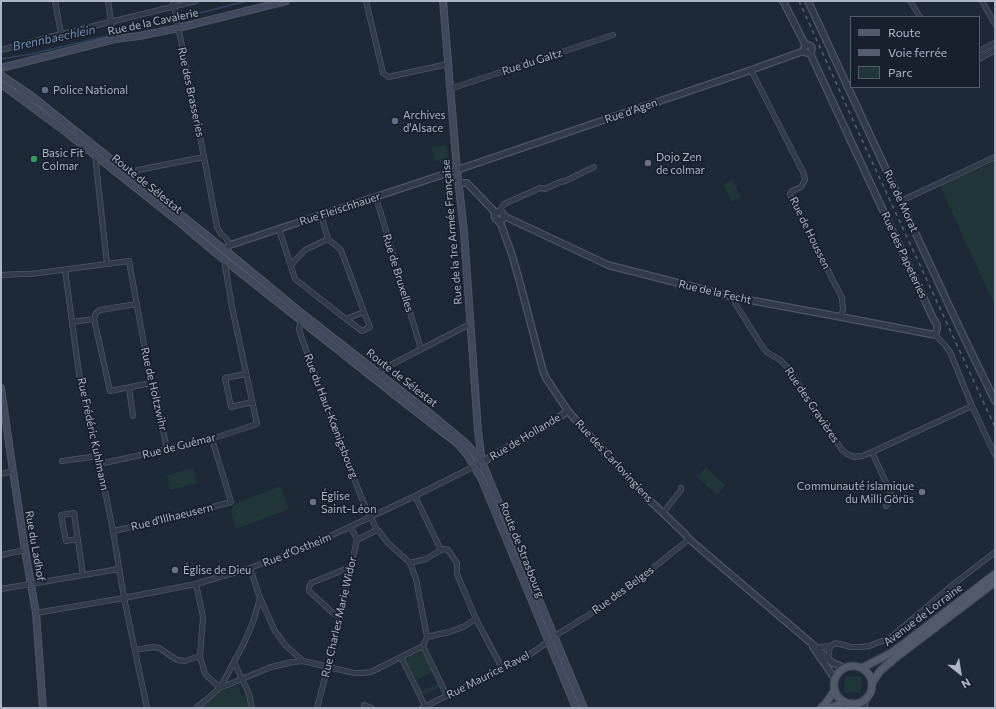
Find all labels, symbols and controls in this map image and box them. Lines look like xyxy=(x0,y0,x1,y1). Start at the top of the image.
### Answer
street label: Rue de la Cavalerie xyxy=(106,6,200,38)
legend xyxy=(850,16,980,88)
water label: Brennbaechlein xyxy=(11,22,97,54)
text: Route xyxy=(888,25,921,39)
text: Voie ferrée xyxy=(888,45,947,59)
street label: Rue des Brasseries xyxy=(175,46,207,138)
street label: Rue du Galtz xyxy=(500,46,564,78)
text: Parc xyxy=(888,65,912,79)
place label: Police National xyxy=(53,83,128,97)
marker: Police National xyxy=(40,85,50,95)
street label: Rue d'Agen xyxy=(603,96,659,126)
place label: Archives d'Alsace xyxy=(403,108,446,134)
marker: Archives d'Alsace xyxy=(390,116,400,126)
place label: Basic Fit Colmar xyxy=(42,146,84,172)
place label: Dojo Zen de colmar xyxy=(656,150,705,176)
street label: Route de Sélestat xyxy=(109,152,185,216)
marker: Basic Fit Colmar xyxy=(29,154,39,164)
marker: Dojo Zen de colmar xyxy=(643,158,653,168)
street label: Rue de la 1re Armée Française xyxy=(439,159,465,305)
street label: Rue de Morat xyxy=(881,168,921,234)
street label: Rue Fleischhauer xyxy=(298,190,382,228)
street label: Rue de Houssen xyxy=(787,195,833,271)
street label: Rue des Papeteries xyxy=(878,210,930,300)
street label: Rue de Bruxelles xyxy=(380,232,416,314)
street label: Rue de la Fecht xyxy=(677,277,753,307)
street label: Rue de Holtzwihr xyxy=(138,346,170,432)
street label: Route de Sélestat xyxy=(364,346,440,410)
street label: Rue du Haut-Kœnigsbourg xyxy=(301,352,361,480)
street label: Rue des Gravières xyxy=(782,365,842,445)
street label: Rue Frédéric Kuhlmann xyxy=(75,376,111,492)
street label: Rue de Hollande xyxy=(487,411,563,463)
street label: Rue des Carlovingiens xyxy=(572,417,656,505)
street label: Rue de Guémar xyxy=(141,430,217,462)
place label: Communauté islamique du Milli Görüs xyxy=(797,479,914,505)
marker: Communauté islamique du Milli Görüs xyxy=(917,487,927,497)
place label: Église Saint-Léon xyxy=(321,489,376,515)
marker: Église Saint-Léon xyxy=(308,497,318,507)
street label: Rue d'Illhaeusern xyxy=(130,500,214,534)
street label: Route de Strasbourg xyxy=(497,500,547,600)
street label: Rue du Ladhof xyxy=(22,510,48,582)
street label: Rue d'Ostheim xyxy=(261,530,333,570)
street label: Rue Charles Marie Widor xyxy=(319,555,359,679)
place label: Église de Dieu xyxy=(183,563,251,577)
street label: Rue des Belges xyxy=(590,563,656,617)
marker: Église de Dieu xyxy=(170,565,180,575)
street label: Avenue de Lorraine xyxy=(881,581,965,649)
street label: Rue Maurice Ravel xyxy=(444,648,532,702)
north arrow xyxy=(940,653,980,693)
text: N xyxy=(959,676,973,692)

